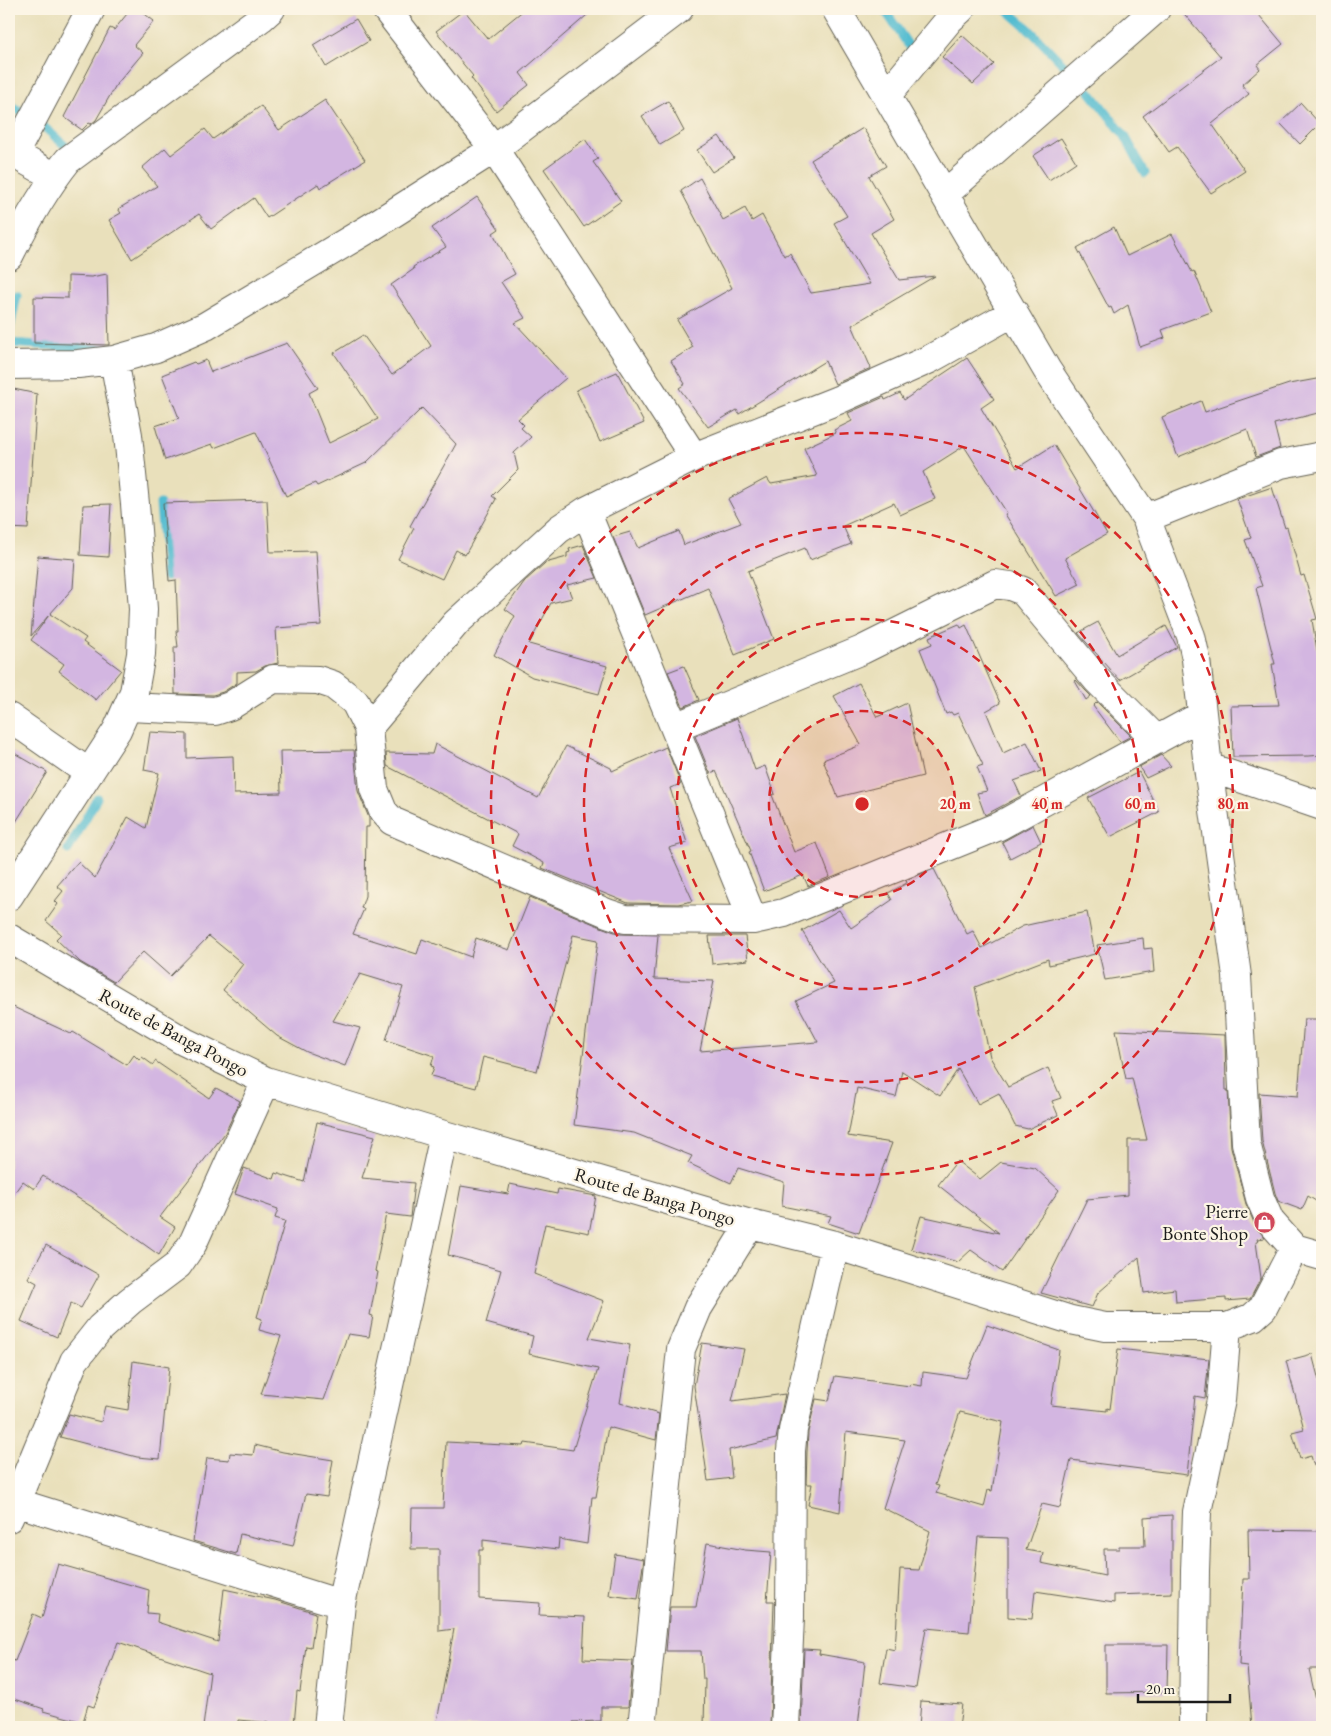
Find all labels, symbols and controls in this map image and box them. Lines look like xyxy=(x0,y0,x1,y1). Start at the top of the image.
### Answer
text: 20 m xyxy=(939,794,971,813)
text: 40 m xyxy=(1031,794,1063,813)
text: 60 m xyxy=(1124,794,1156,813)
text: 80 m xyxy=(1217,794,1249,813)
centre of rings xyxy=(853,795,871,813)
street label: Route de Banga Pongo xyxy=(95,982,253,1082)
street label: Route de Banga Pongo xyxy=(572,1162,738,1231)
place label: Pierre Bonte Shop xyxy=(1162,1199,1248,1246)
shop icon: Pierre Bonte Shop xyxy=(1252,1210,1276,1234)
scale bar xyxy=(1138,1671,1231,1703)
text: 20 m xyxy=(1146,1679,1175,1698)

